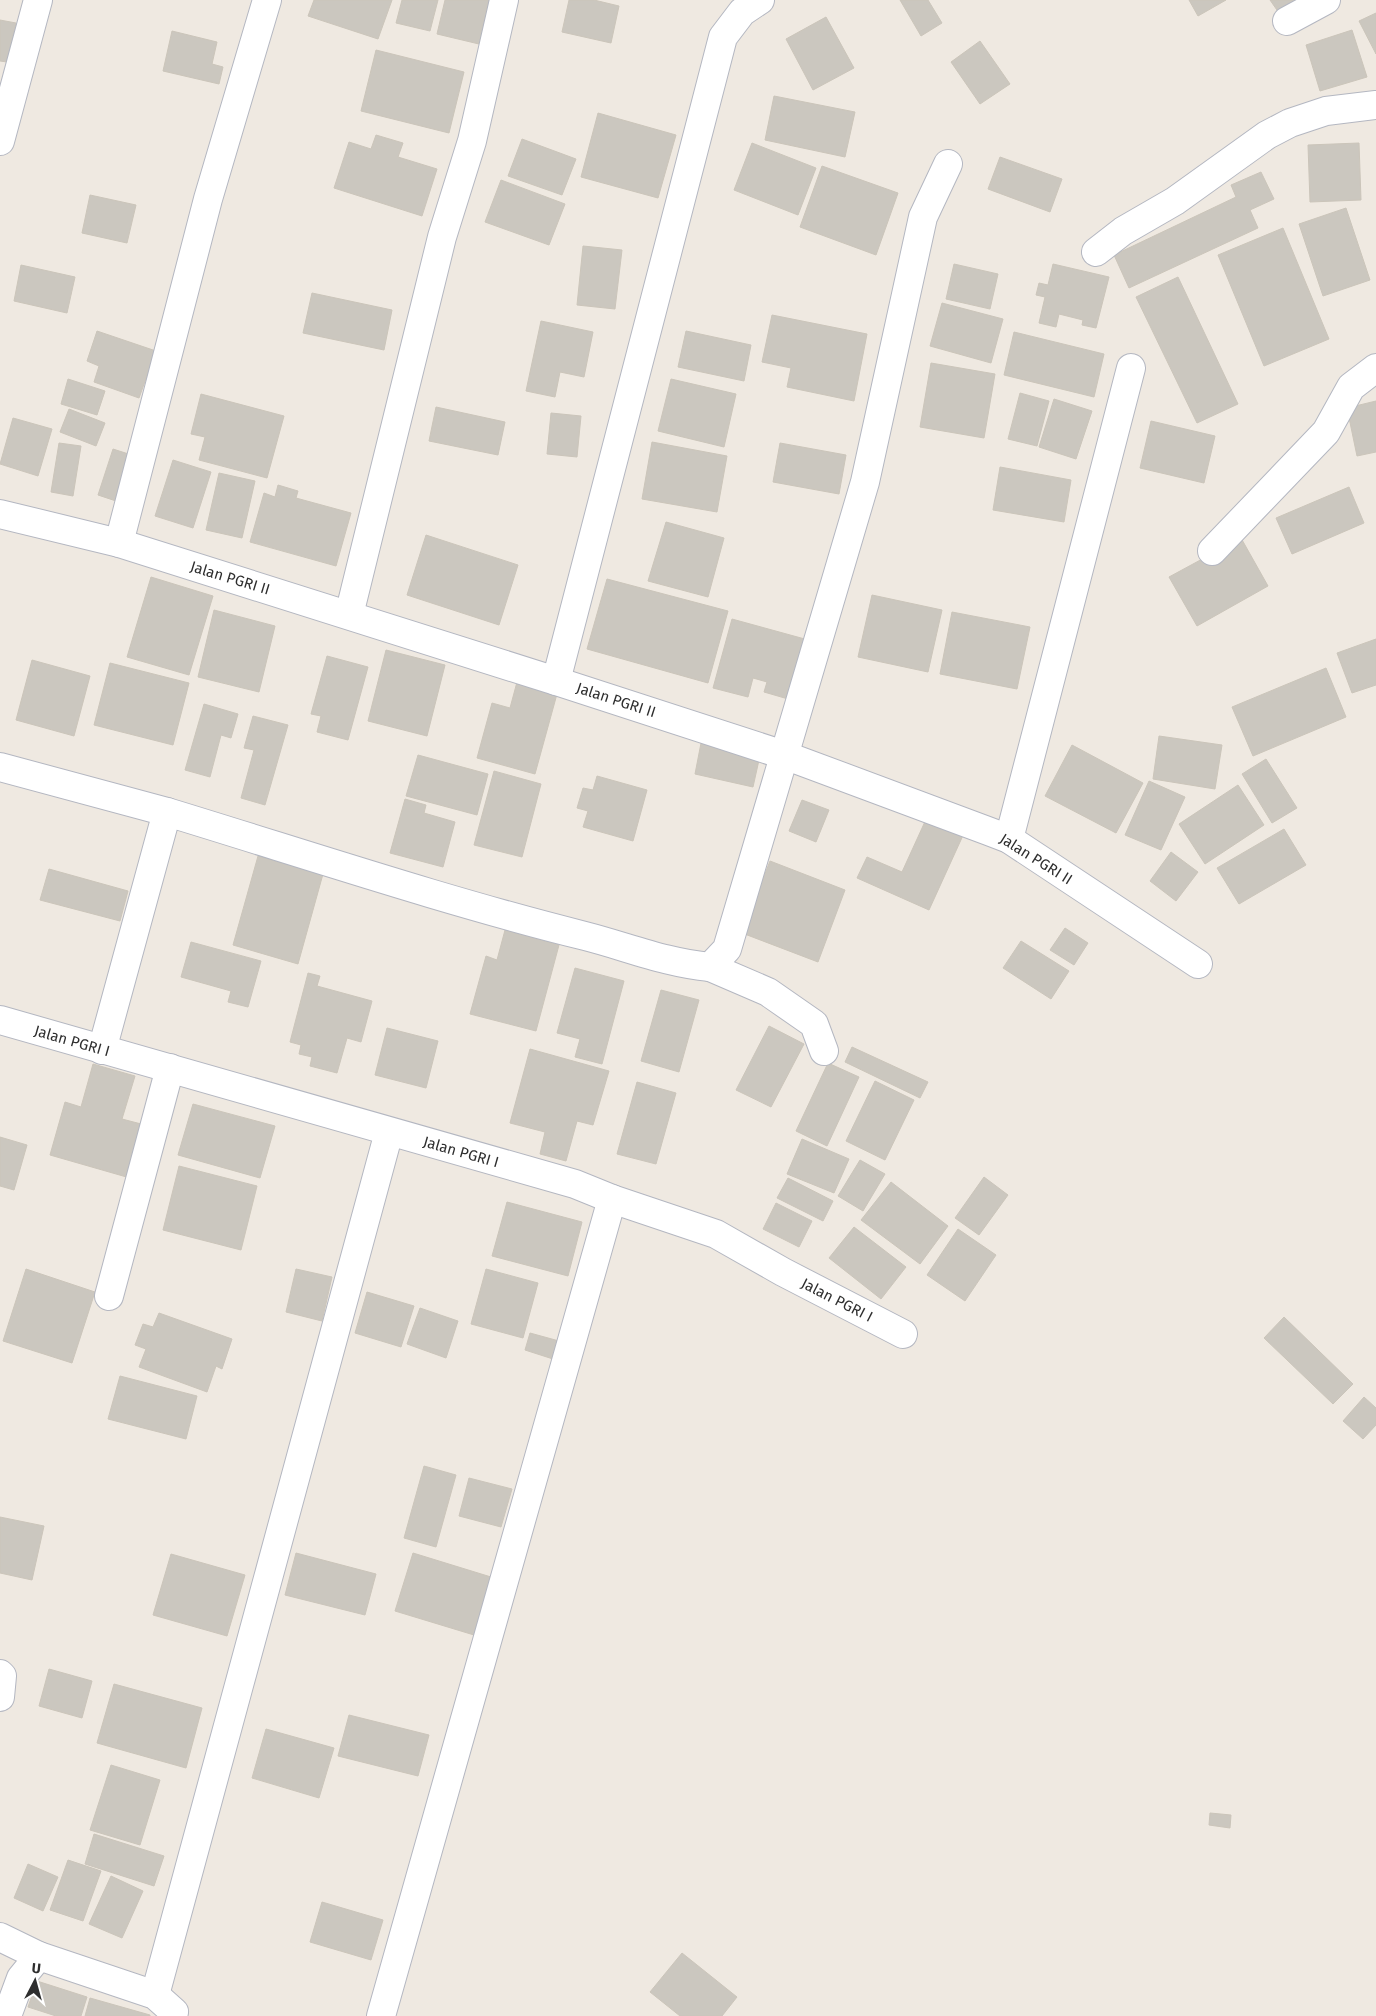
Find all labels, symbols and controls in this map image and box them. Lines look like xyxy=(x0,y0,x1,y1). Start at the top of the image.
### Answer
street label: Jalan PGRI II xyxy=(188,557,272,599)
street label: Jalan PGRI II xyxy=(574,679,658,721)
street label: Jalan PGRI II xyxy=(996,830,1076,888)
street label: Jalan PGRI I xyxy=(32,1022,112,1060)
street label: Jalan PGRI I xyxy=(421,1133,501,1171)
street label: Jalan PGRI I xyxy=(798,1274,876,1326)
north arrow xyxy=(10,1956,60,2006)
text: U xyxy=(31,1960,42,1977)

